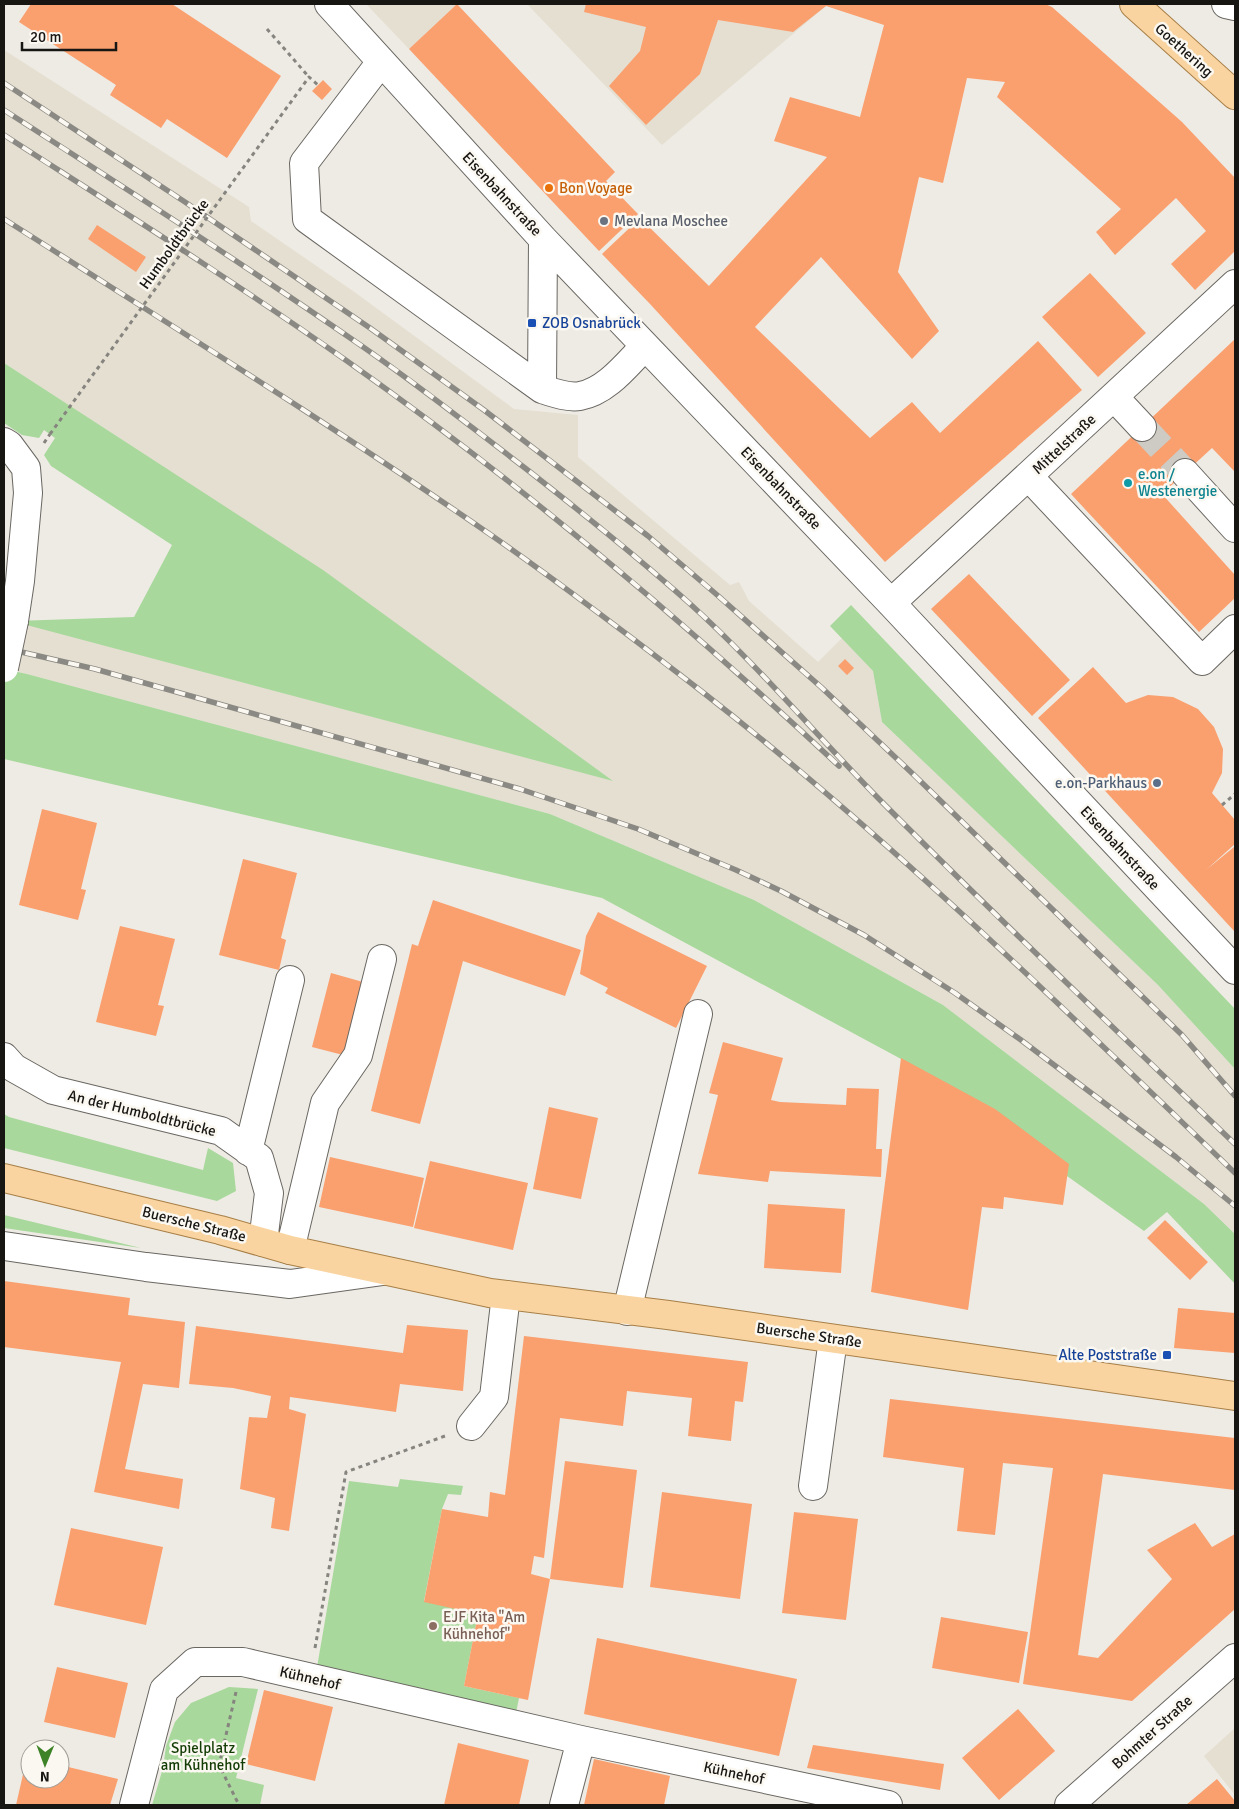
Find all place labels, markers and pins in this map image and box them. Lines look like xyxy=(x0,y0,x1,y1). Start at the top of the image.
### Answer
place label: Bon Voyage xyxy=(559,179,633,197)
marker: Bon Voyage xyxy=(543,182,555,194)
place label: Mevlana Moschee xyxy=(614,212,728,230)
marker: Mevlana Moschee xyxy=(598,215,610,227)
place label: ZOB Osnabrück xyxy=(542,314,641,332)
marker: ZOB Osnabrück xyxy=(526,317,538,329)
place label: e.on / Westenergie xyxy=(1138,465,1217,500)
marker: e.on / Westenergie xyxy=(1122,477,1134,489)
place label: e.on-Parkhaus xyxy=(1055,774,1147,792)
marker: e.on-Parkhaus xyxy=(1151,777,1163,789)
place label: Alte Poststraße xyxy=(1058,1346,1157,1364)
marker: Alte Poststraße xyxy=(1161,1349,1173,1361)
place label: EJF Kita "Am Kühnehof" xyxy=(443,1608,525,1643)
marker: EJF Kita "Am Kühnehof" xyxy=(427,1620,439,1632)

